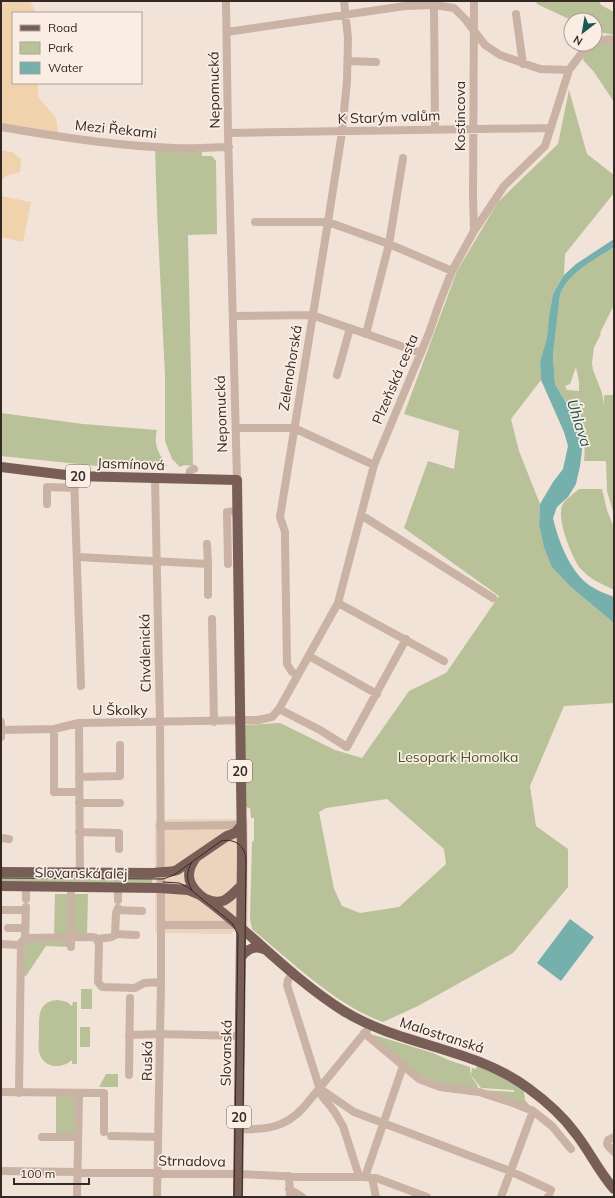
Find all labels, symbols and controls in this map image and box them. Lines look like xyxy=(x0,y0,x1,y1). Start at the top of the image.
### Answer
legend xyxy=(12,12,142,84)
north arrow xyxy=(563,12,603,52)
text: Road xyxy=(48,20,77,35)
text: N xyxy=(571,32,585,49)
text: Park xyxy=(48,40,74,55)
street label: Nepomucká xyxy=(204,51,224,129)
text: Water xyxy=(48,60,84,75)
street label: Kostincova xyxy=(451,81,469,151)
street label: K Starým valům xyxy=(337,106,441,128)
street label: Mezi Řekami xyxy=(74,116,158,142)
street label: Zelenohorská xyxy=(274,324,306,412)
street label: Plzeňská cesta xyxy=(368,331,422,427)
street label: Nepomucká xyxy=(211,375,231,453)
water label: Úhlava xyxy=(563,397,596,449)
street label: Jasmínová xyxy=(97,454,165,474)
road number: 20 xyxy=(66,465,90,487)
street label: Chválenická xyxy=(135,614,155,692)
street label: U Školky xyxy=(92,701,148,719)
park label: Lesopark Homolka xyxy=(398,748,518,766)
road number: 20 xyxy=(228,760,252,782)
street label: Slovanská alej xyxy=(34,863,128,883)
street label: Malostranská xyxy=(398,1013,486,1057)
street label: Slovanská xyxy=(216,1020,236,1086)
street label: Ruská xyxy=(138,1041,156,1081)
road number: 20 xyxy=(227,1106,251,1128)
street label: Strnadova xyxy=(158,1151,226,1171)
scale bar xyxy=(14,1160,89,1186)
text: 100 m xyxy=(20,1166,55,1181)

